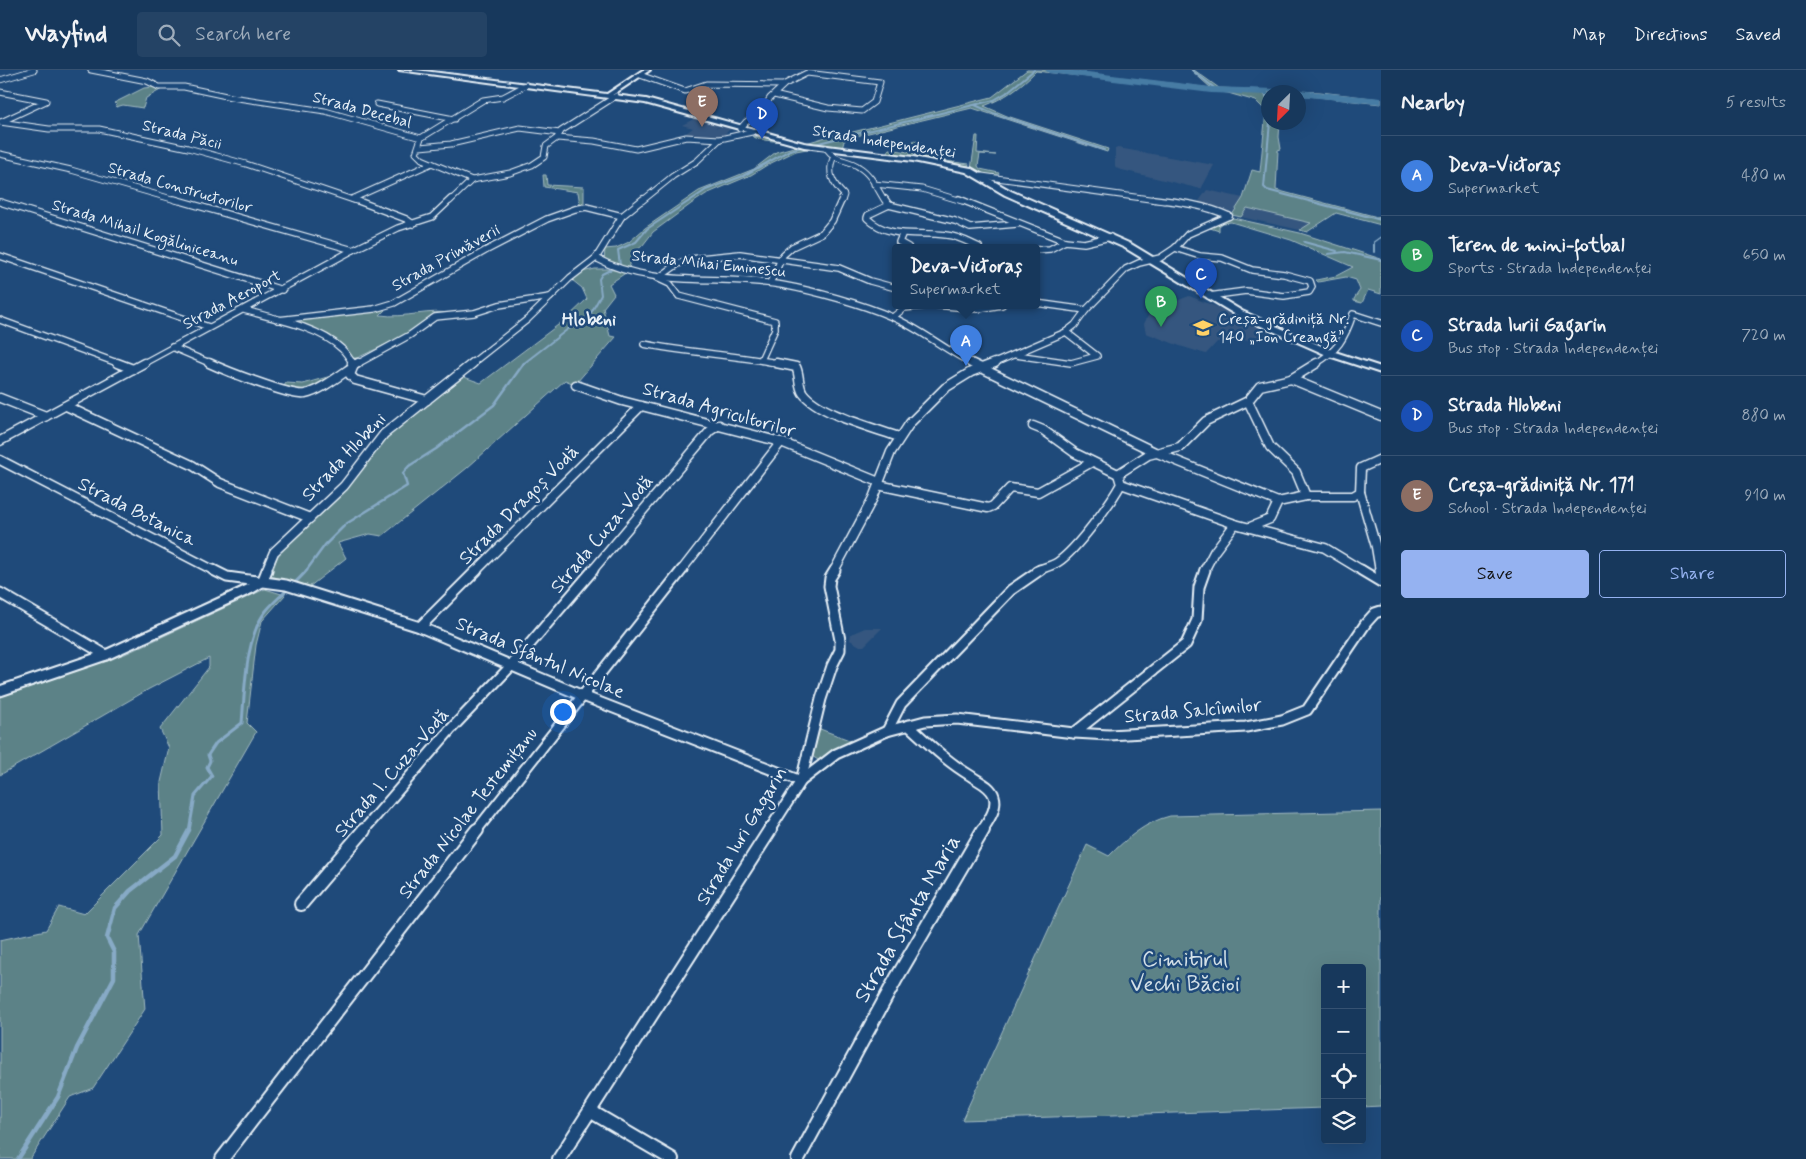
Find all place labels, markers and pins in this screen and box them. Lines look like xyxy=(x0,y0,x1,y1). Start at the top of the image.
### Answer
pin: E xyxy=(686,86,718,127)
pin: D xyxy=(746,98,778,139)
pin: C xyxy=(1185,258,1217,299)
pin: B xyxy=(1145,286,1177,327)
place label: Creșa-grădiniță Nr. 140 „Ion Creangă” xyxy=(1218,309,1349,349)
school or university icon: Creșa-grădiniță Nr. 140 „Ion Creangă” xyxy=(1192,317,1214,339)
pin: A xyxy=(950,325,982,366)

